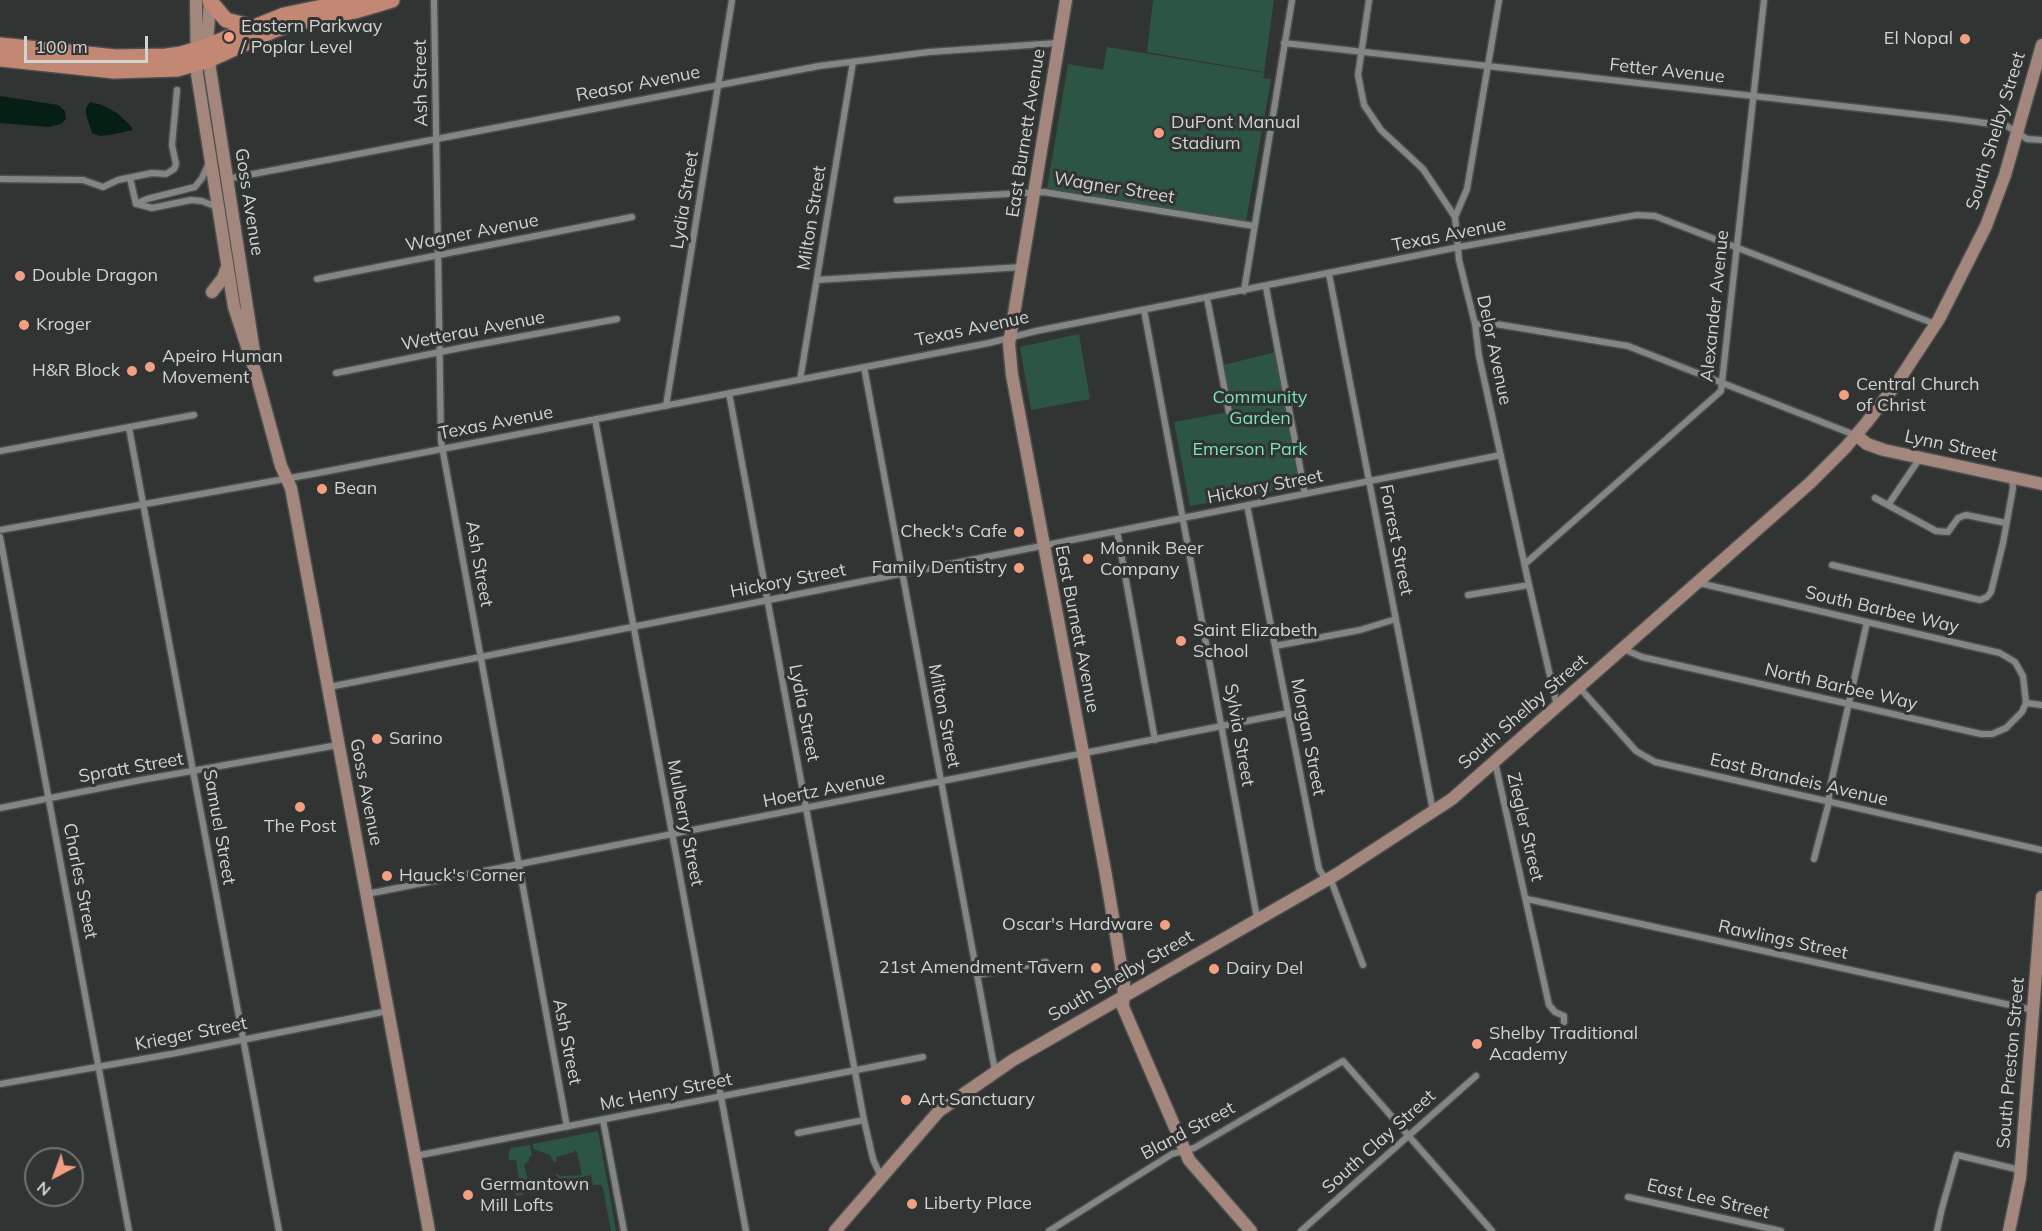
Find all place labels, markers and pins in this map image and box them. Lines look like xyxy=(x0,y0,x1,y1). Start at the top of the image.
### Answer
place label: Eastern Parkway / Poplar Level xyxy=(241,16,382,58)
place label: El Nopal xyxy=(1884,28,1953,50)
marker: Eastern Parkway / Poplar Level xyxy=(222,30,236,44)
marker: El Nopal xyxy=(1958,32,1972,46)
place label: DuPont Manual Stadium xyxy=(1171,112,1300,154)
marker: DuPont Manual Stadium xyxy=(1152,126,1166,140)
place label: Double Dragon xyxy=(32,265,158,287)
marker: Double Dragon xyxy=(13,269,27,283)
place label: Kroger xyxy=(36,314,91,336)
marker: Kroger xyxy=(17,318,31,332)
place label: Apeiro Human Movement xyxy=(162,346,283,388)
place label: H&R Block xyxy=(32,360,120,382)
marker: Apeiro Human Movement xyxy=(143,360,157,374)
marker: H&R Block xyxy=(125,364,139,378)
place label: Central Church of Christ xyxy=(1856,374,1980,416)
marker: Central Church of Christ xyxy=(1837,388,1851,402)
place label: Bean xyxy=(334,478,377,500)
marker: Bean xyxy=(315,482,329,496)
place label: Check's Cafe xyxy=(900,521,1007,543)
marker: Check's Cafe xyxy=(1012,525,1026,539)
place label: Monnik Beer Company xyxy=(1100,538,1203,580)
marker: Monnik Beer Company xyxy=(1081,552,1095,566)
place label: Family Dentistry xyxy=(872,557,1007,579)
marker: Family Dentistry xyxy=(1012,561,1026,575)
place label: Saint Elizabeth School xyxy=(1193,620,1317,662)
marker: Saint Elizabeth School xyxy=(1174,634,1188,648)
place label: Sarino xyxy=(389,728,443,750)
marker: Sarino xyxy=(370,732,384,746)
marker: The Post xyxy=(293,800,307,814)
place label: The Post xyxy=(264,816,336,838)
place label: Hauck's Corner xyxy=(399,865,525,887)
marker: Hauck's Corner xyxy=(380,869,394,883)
place label: Oscar's Hardware xyxy=(1002,914,1153,936)
marker: Oscar's Hardware xyxy=(1158,918,1172,932)
place label: 21st Amendment Tavern xyxy=(879,957,1084,979)
place label: Dairy Del xyxy=(1226,958,1303,980)
marker: 21st Amendment Tavern xyxy=(1089,961,1103,975)
marker: Dairy Del xyxy=(1207,962,1221,976)
place label: Shelby Traditional Academy xyxy=(1489,1023,1638,1066)
marker: Shelby Traditional Academy xyxy=(1470,1037,1484,1051)
place label: Art Sanctuary xyxy=(918,1089,1035,1111)
marker: Art Sanctuary xyxy=(899,1093,913,1107)
place label: Germantown Mill Lofts xyxy=(480,1174,589,1216)
marker: Germantown Mill Lofts xyxy=(461,1188,475,1202)
place label: Liberty Place xyxy=(924,1193,1032,1215)
marker: Liberty Place xyxy=(905,1197,919,1211)

